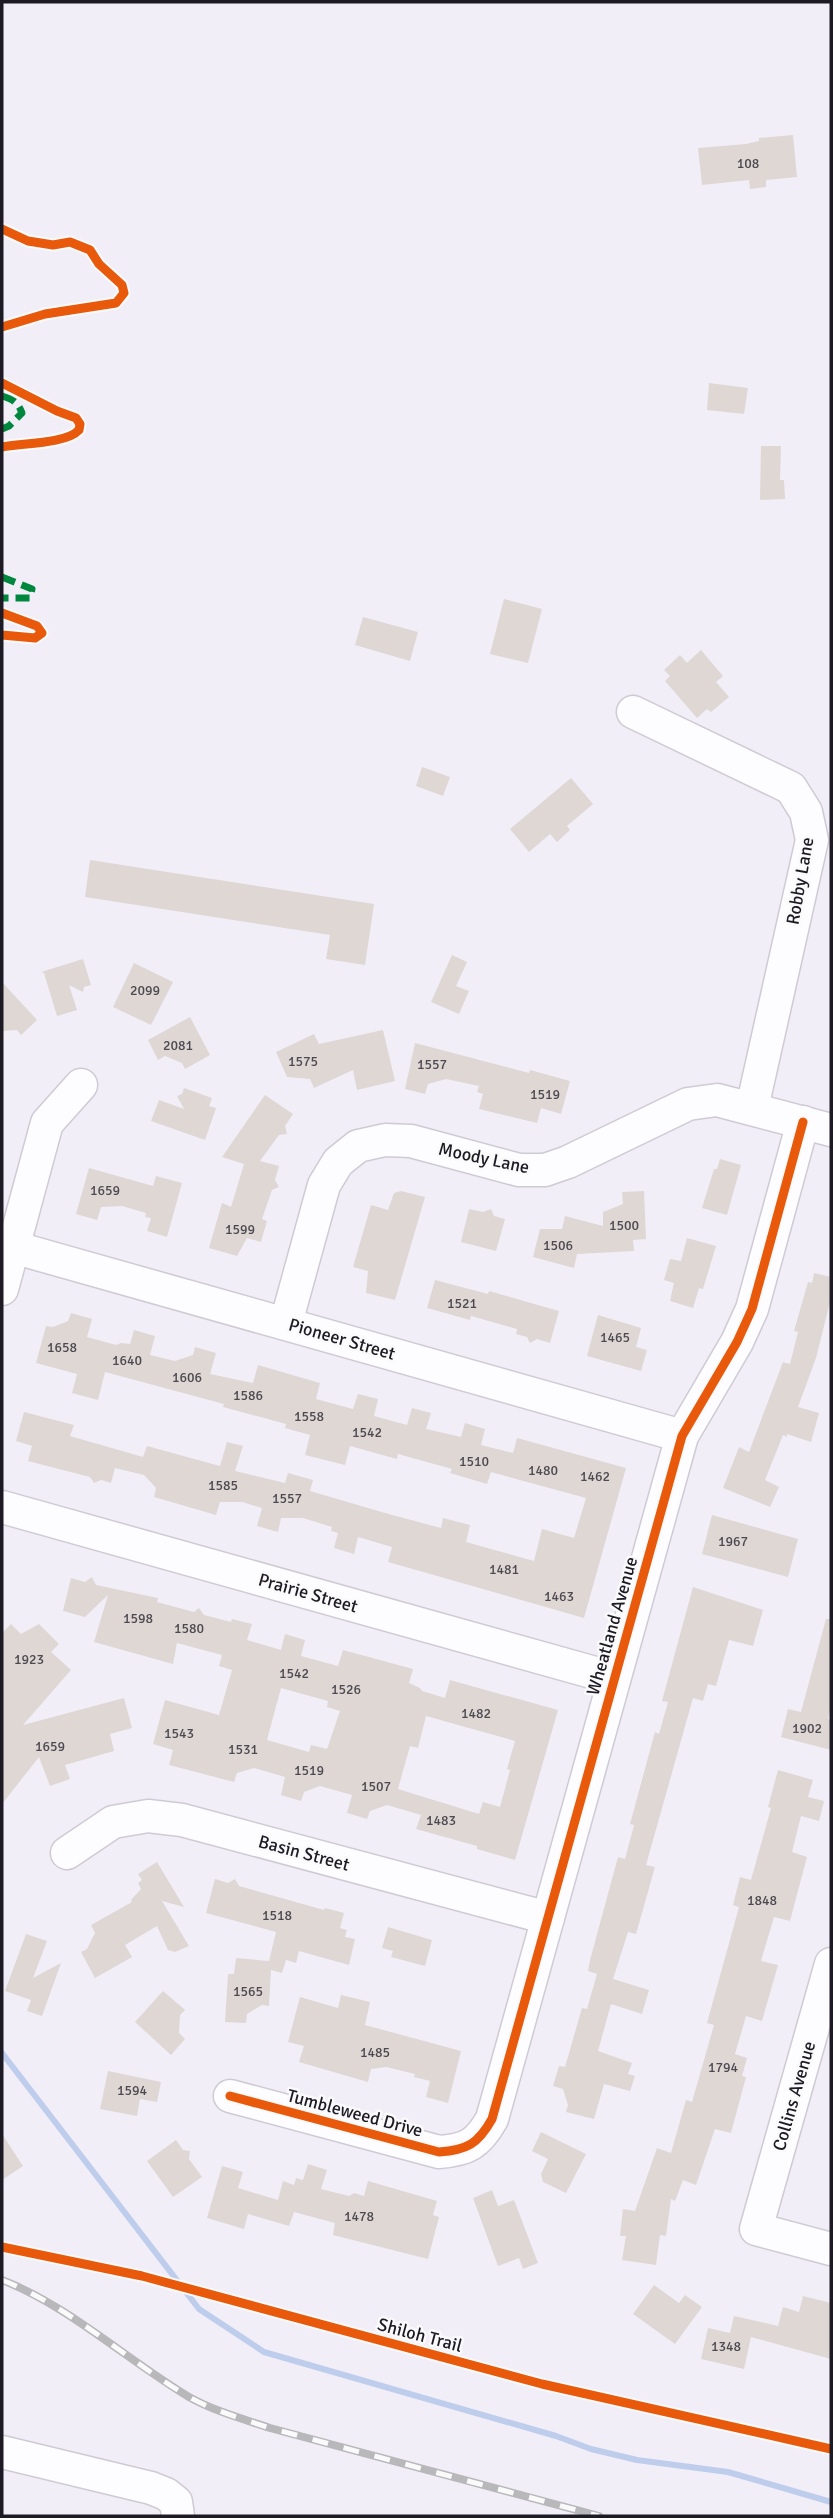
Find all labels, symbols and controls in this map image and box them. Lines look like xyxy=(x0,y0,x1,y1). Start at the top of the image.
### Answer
house number: 108 xyxy=(737,155,759,172)
street label: Robby Lane xyxy=(781,836,819,926)
house number: 2099 xyxy=(130,982,160,999)
house number: 2081 xyxy=(163,1037,193,1054)
house number: 1575 xyxy=(288,1053,318,1070)
house number: 1557 xyxy=(417,1056,447,1073)
house number: 1519 xyxy=(530,1086,560,1103)
street label: Moody Lane xyxy=(437,1138,531,1178)
house number: 1659 xyxy=(90,1182,120,1199)
house number: 1500 xyxy=(609,1217,639,1234)
house number: 1599 xyxy=(225,1221,255,1238)
house number: 1506 xyxy=(543,1237,573,1254)
house number: 1521 xyxy=(447,1295,477,1312)
street label: Pioneer Street xyxy=(286,1313,398,1365)
house number: 1465 xyxy=(600,1329,630,1346)
house number: 1658 xyxy=(47,1339,77,1356)
house number: 1640 xyxy=(112,1352,142,1369)
house number: 1606 xyxy=(172,1369,202,1386)
house number: 1586 xyxy=(233,1387,263,1404)
house number: 1558 xyxy=(294,1408,324,1425)
house number: 1542 xyxy=(352,1424,382,1441)
house number: 1510 xyxy=(459,1453,489,1470)
house number: 1480 xyxy=(528,1462,558,1479)
house number: 1462 xyxy=(580,1468,610,1485)
house number: 1585 xyxy=(208,1477,238,1494)
house number: 1557 xyxy=(272,1490,302,1507)
house number: 1967 xyxy=(718,1533,748,1550)
street label: Wheatland Avenue xyxy=(582,1554,642,1698)
house number: 1481 xyxy=(489,1561,519,1578)
street label: Prairie Street xyxy=(256,1568,360,1618)
house number: 1463 xyxy=(544,1588,574,1605)
house number: 1598 xyxy=(123,1610,153,1627)
house number: 1580 xyxy=(174,1620,204,1637)
house number: 1923 xyxy=(14,1651,44,1668)
house number: 1542 xyxy=(279,1665,309,1682)
house number: 1526 xyxy=(331,1681,361,1698)
house number: 1482 xyxy=(461,1705,491,1722)
house number: 1902 xyxy=(792,1720,822,1737)
house number: 1543 xyxy=(164,1725,194,1742)
house number: 1659 xyxy=(35,1738,65,1755)
house number: 1531 xyxy=(228,1741,258,1758)
house number: 1519 xyxy=(294,1762,324,1779)
house number: 1507 xyxy=(361,1778,391,1795)
house number: 1483 xyxy=(426,1812,456,1829)
street label: Basin Street xyxy=(256,1830,352,1876)
house number: 1848 xyxy=(747,1892,777,1909)
house number: 1518 xyxy=(262,1907,292,1924)
house number: 1565 xyxy=(233,1983,263,2000)
street label: Collins Avenue xyxy=(768,2039,820,2153)
house number: 1485 xyxy=(360,2044,390,2061)
house number: 1794 xyxy=(708,2059,739,2076)
house number: 1594 xyxy=(117,2082,148,2099)
street label: Tumbleweed Drive xyxy=(285,2084,425,2142)
house number: 1478 xyxy=(344,2208,374,2225)
street label: Shiloh Trail xyxy=(375,2313,465,2357)
house number: 1348 xyxy=(711,2338,741,2355)

